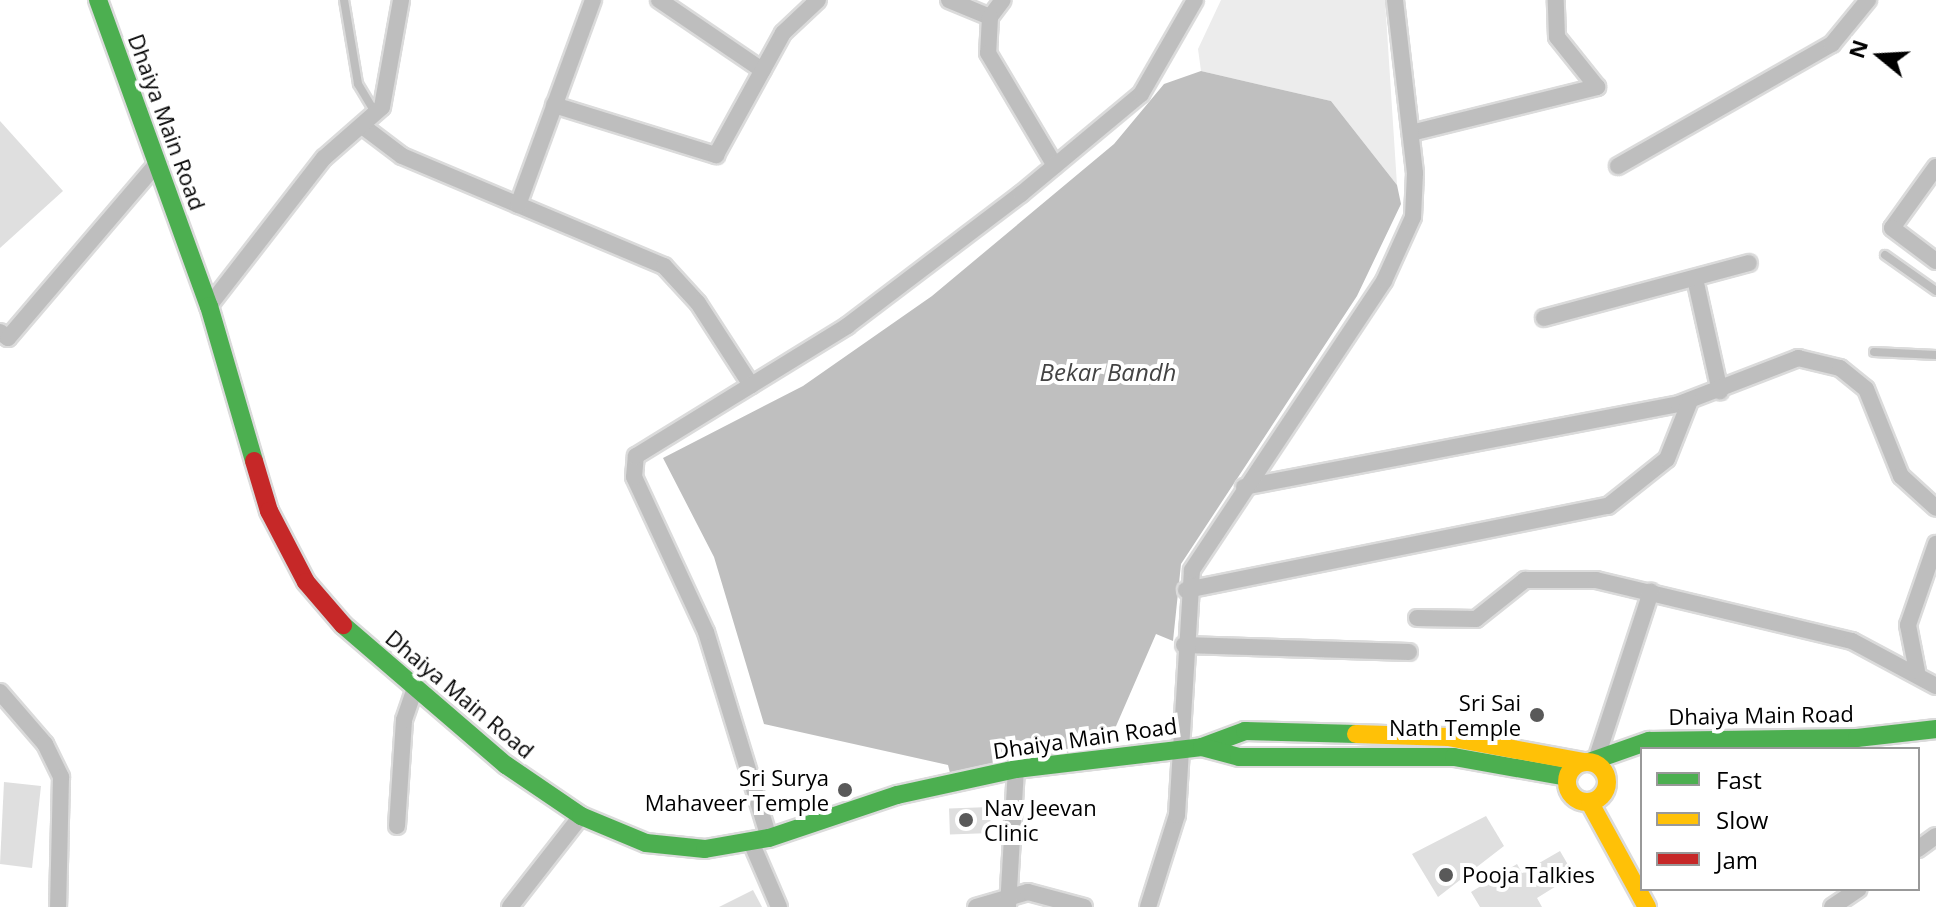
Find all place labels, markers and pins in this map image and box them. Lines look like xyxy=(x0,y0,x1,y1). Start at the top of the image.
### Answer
place label: Sri Sai Nath Temple xyxy=(1389,689,1521,740)
marker: Sri Sai Nath Temple xyxy=(1528,706,1546,724)
place label: Sri Surya Mahaveer Temple xyxy=(645,764,829,816)
marker: Sri Surya Mahaveer Temple xyxy=(836,781,854,799)
place label: Nav Jeevan Clinic xyxy=(984,794,1097,846)
marker: Nav Jeevan Clinic xyxy=(955,809,977,831)
place label: Pooja Talkies xyxy=(1462,862,1595,888)
marker: Pooja Talkies xyxy=(1437,866,1455,884)

